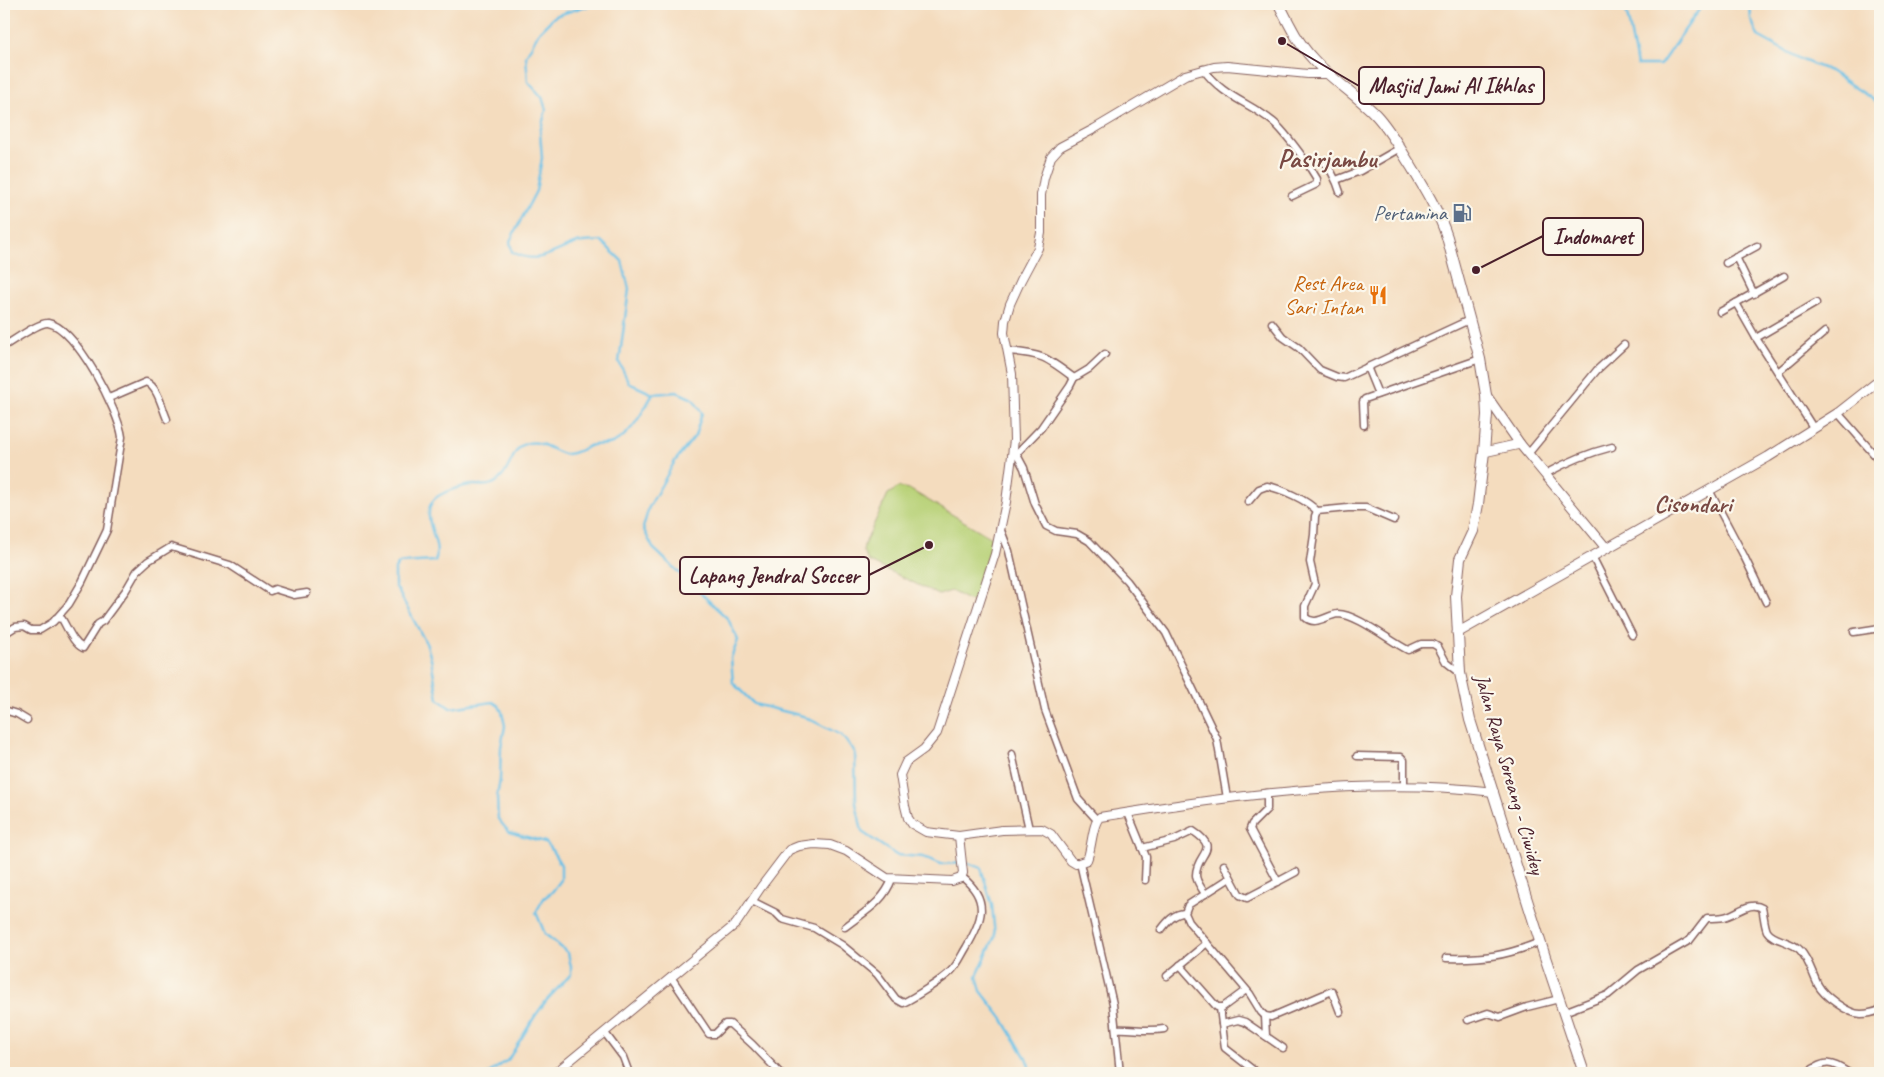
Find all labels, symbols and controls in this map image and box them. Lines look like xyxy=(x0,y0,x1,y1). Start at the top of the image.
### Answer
callout: Masjid Jami Al Ikhlas xyxy=(1359,67,1544,104)
text: Masjid Jami Al Ikhlas xyxy=(1369,72,1536,100)
district label: Pasirjambu xyxy=(1278,142,1379,175)
place label: Pertamina xyxy=(1374,200,1449,226)
fuel station icon: Pertamina xyxy=(1451,202,1473,224)
callout: Indomaret xyxy=(1543,218,1643,255)
text: Indomaret xyxy=(1553,223,1636,251)
place label: Rest Area Sari Intan xyxy=(1284,270,1365,320)
restaurant icon: Rest Area Sari Intan xyxy=(1367,284,1389,306)
district label: Cisondari xyxy=(1654,489,1735,519)
callout: Lapang Jendral Soccer xyxy=(680,557,869,594)
text: Lapang Jendral Soccer xyxy=(689,562,862,590)
street label: Jalan Raya Soreang - Ciwidey xyxy=(1469,670,1552,879)

